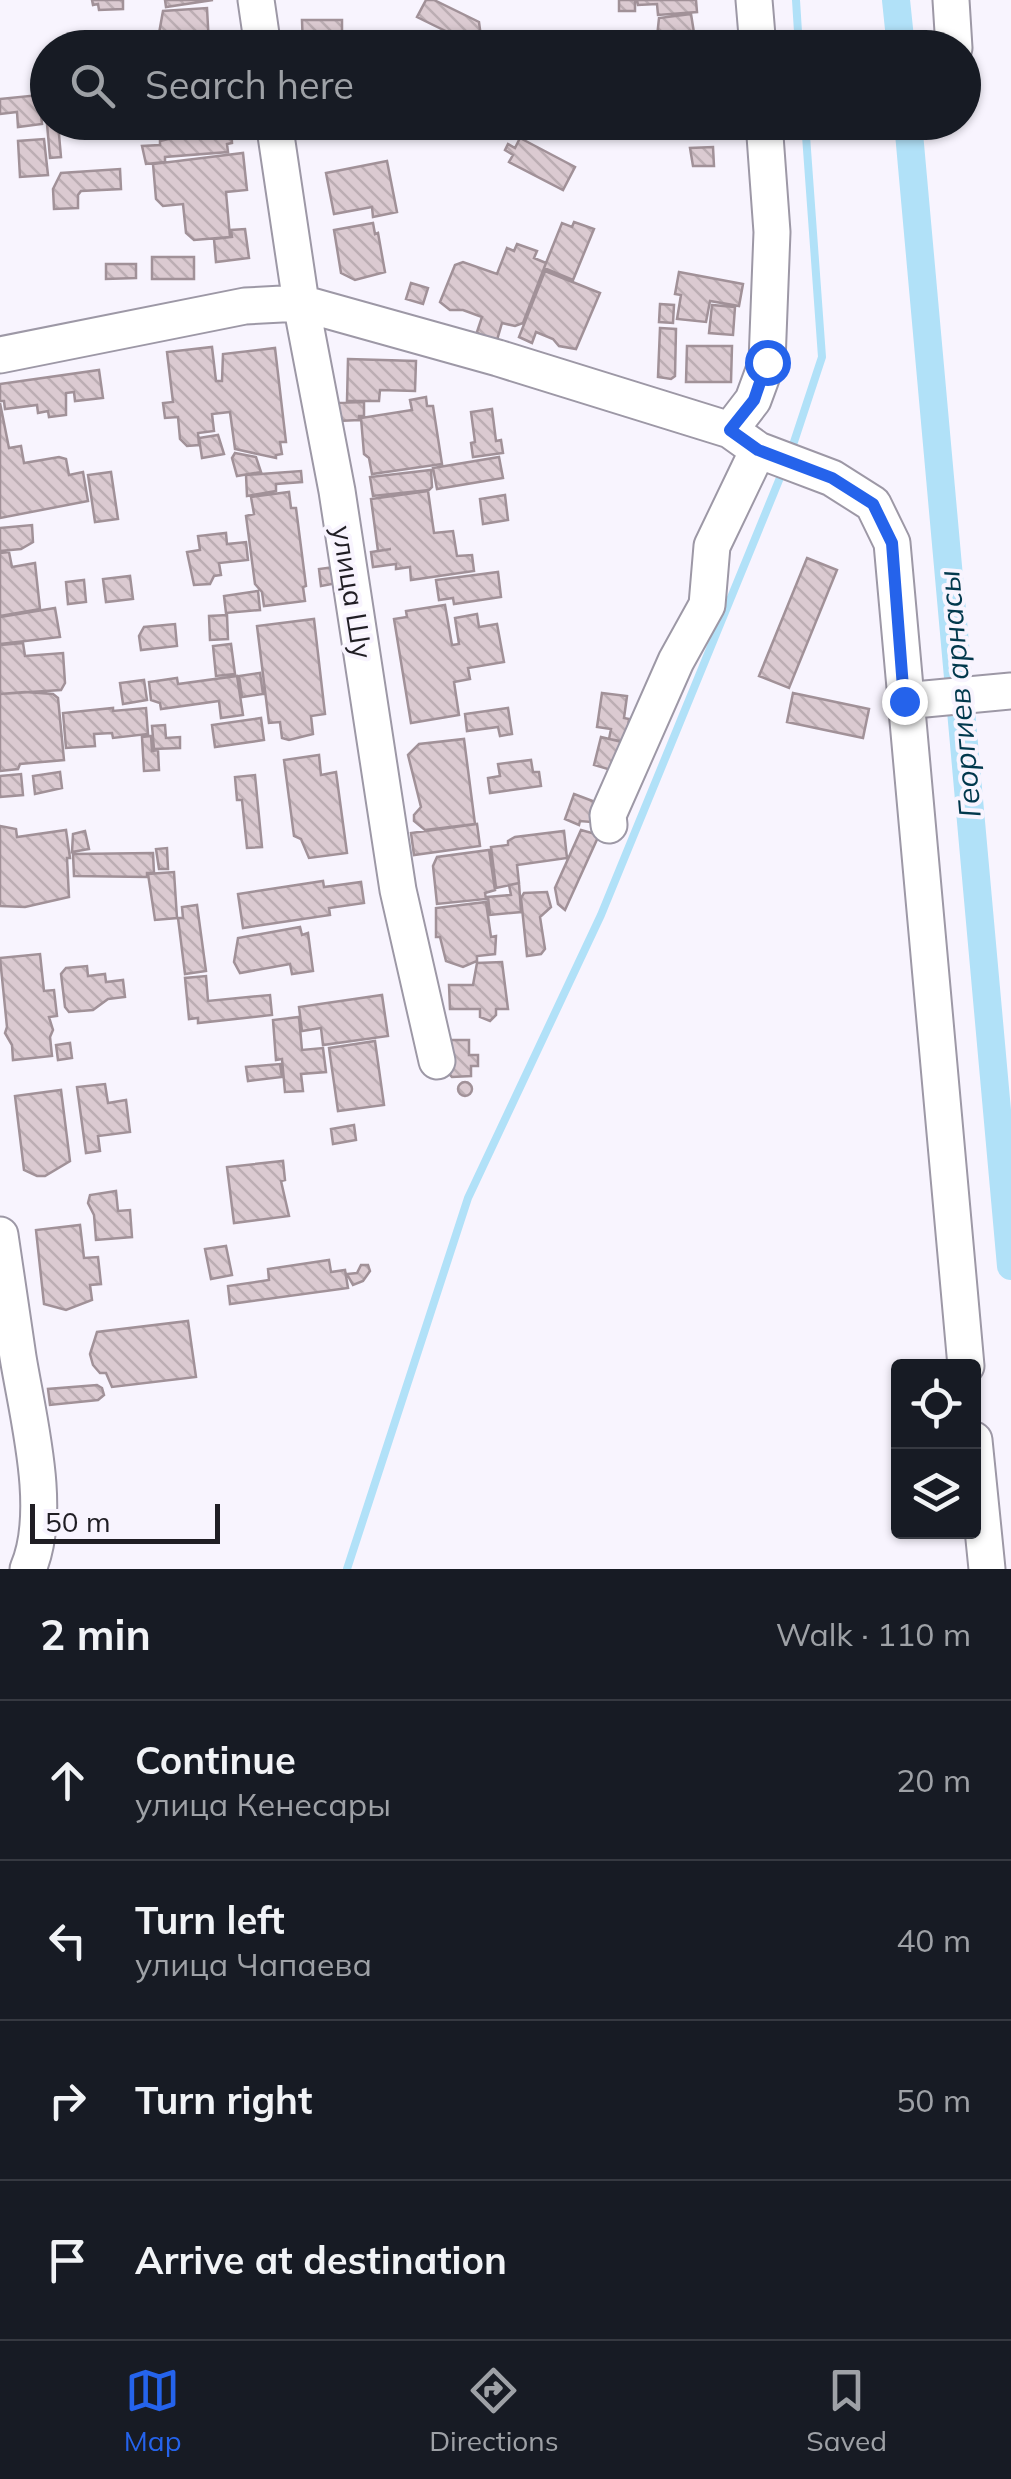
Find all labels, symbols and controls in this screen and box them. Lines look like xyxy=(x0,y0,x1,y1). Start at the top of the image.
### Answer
search box xyxy=(30,30,981,140)
icon: search xyxy=(65,58,120,113)
text: Search here xyxy=(145,61,354,109)
route start xyxy=(745,340,791,386)
street label: улица Шу xyxy=(325,523,381,661)
water label: Георгиев арнасы xyxy=(929,569,989,819)
route end xyxy=(882,679,928,725)
map controls xyxy=(891,1359,981,1539)
button: locate xyxy=(891,1359,981,1449)
button: layers xyxy=(891,1449,981,1539)
scale bar xyxy=(30,1499,220,1544)
text: 50 m xyxy=(45,1504,111,1539)
text: 2 min xyxy=(40,1608,151,1661)
text: Walk · 110 m xyxy=(776,1614,971,1654)
text: Continue xyxy=(135,1736,296,1784)
icon: ahead xyxy=(40,1753,95,1808)
text: 20 m xyxy=(896,1760,971,1800)
text: улица Кенесары xyxy=(135,1784,391,1824)
text: Turn left xyxy=(135,1896,285,1944)
icon: left xyxy=(40,1913,95,1968)
text: 40 m xyxy=(896,1920,971,1960)
text: улица Чапаева xyxy=(135,1944,372,1984)
icon: right xyxy=(40,2073,95,2128)
text: Turn right xyxy=(135,2076,312,2124)
text: 50 m xyxy=(896,2080,971,2120)
icon: arrive xyxy=(40,2233,95,2288)
text: Arrive at destination xyxy=(135,2236,507,2284)
tab: Map xyxy=(124,2363,181,2458)
tab: Directions xyxy=(429,2363,559,2458)
tab: Saved xyxy=(806,2363,887,2458)

